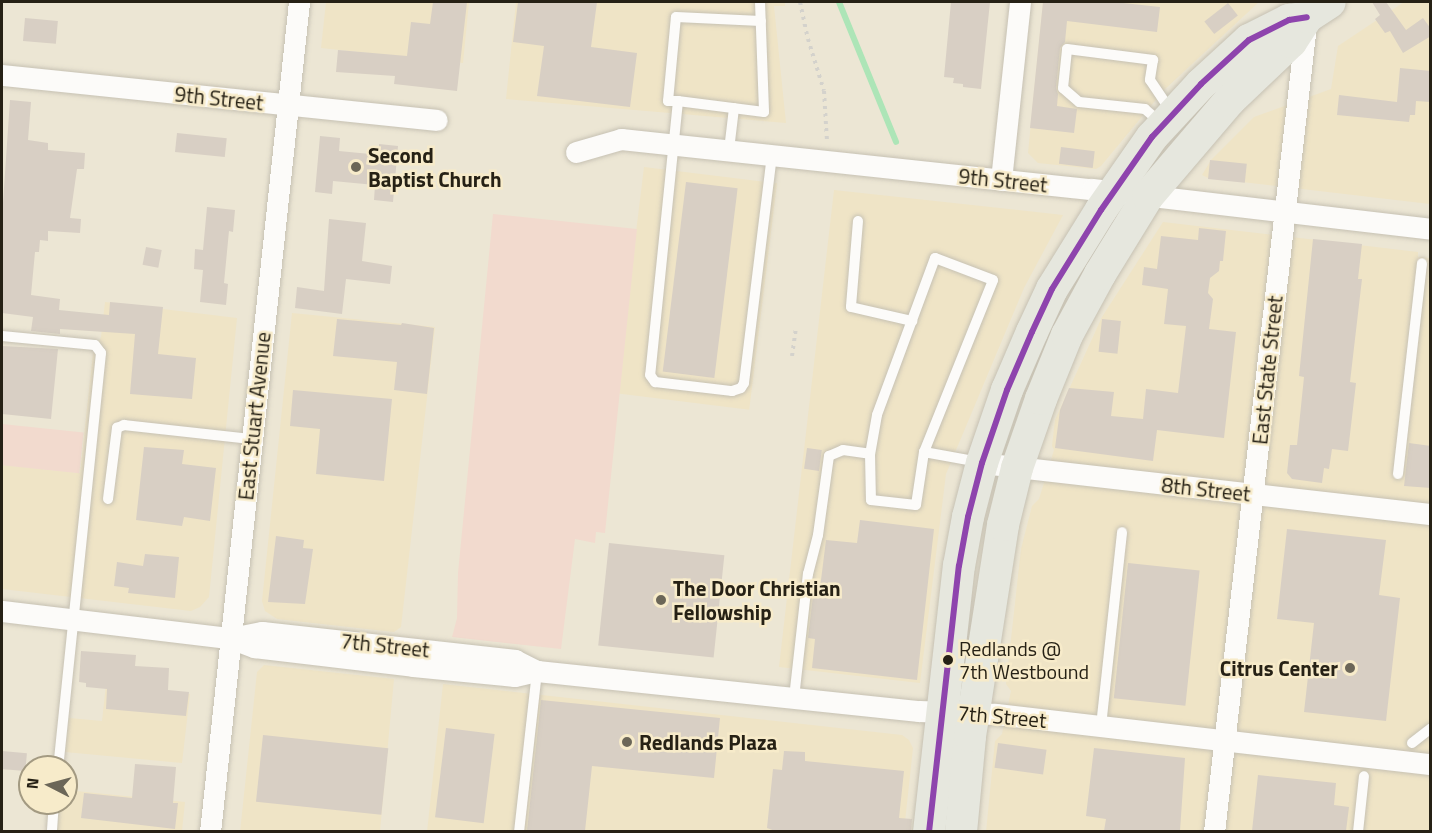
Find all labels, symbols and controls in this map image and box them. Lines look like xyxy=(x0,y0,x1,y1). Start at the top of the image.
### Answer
street label: 9th Street xyxy=(173,81,265,115)
place label: Second Baptist Church xyxy=(368,142,502,192)
marker: Second Baptist Church xyxy=(349,160,363,174)
street label: 9th Street xyxy=(957,163,1049,197)
street label: East State Street xyxy=(1247,294,1287,446)
street label: East Stuart Avenue xyxy=(233,331,275,501)
street label: 8th Street xyxy=(1160,472,1252,506)
place label: The Door Christian Fellowship xyxy=(673,575,841,625)
marker: The Door Christian Fellowship xyxy=(654,593,668,607)
street label: 7th Street xyxy=(339,628,431,662)
place label: Redlands @ 7th Westbound xyxy=(959,636,1089,683)
marker: Redlands @ 7th Westbound xyxy=(942,654,954,666)
place label: Citrus Center xyxy=(1220,655,1338,681)
marker: Citrus Center xyxy=(1343,661,1357,675)
street label: 7th Street xyxy=(956,700,1048,732)
place label: Redlands Plaza xyxy=(639,729,777,755)
marker: Redlands Plaza xyxy=(620,735,634,749)
north arrow xyxy=(18,755,78,815)
text: N xyxy=(20,777,45,790)

